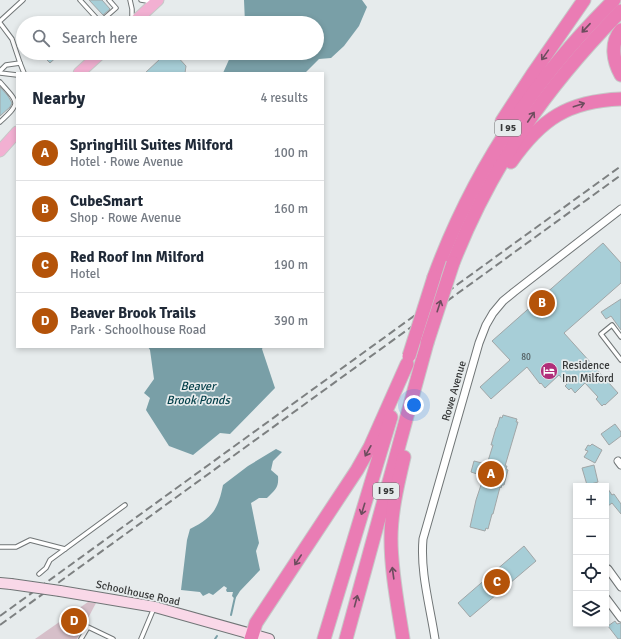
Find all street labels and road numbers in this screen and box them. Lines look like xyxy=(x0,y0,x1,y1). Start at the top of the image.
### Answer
road number: I 95 xyxy=(495,120,521,136)
street label: Rowe Avenue xyxy=(439,359,469,423)
road number: I 95 xyxy=(373,483,399,499)
street label: Schoolhouse Road xyxy=(95,578,182,608)

